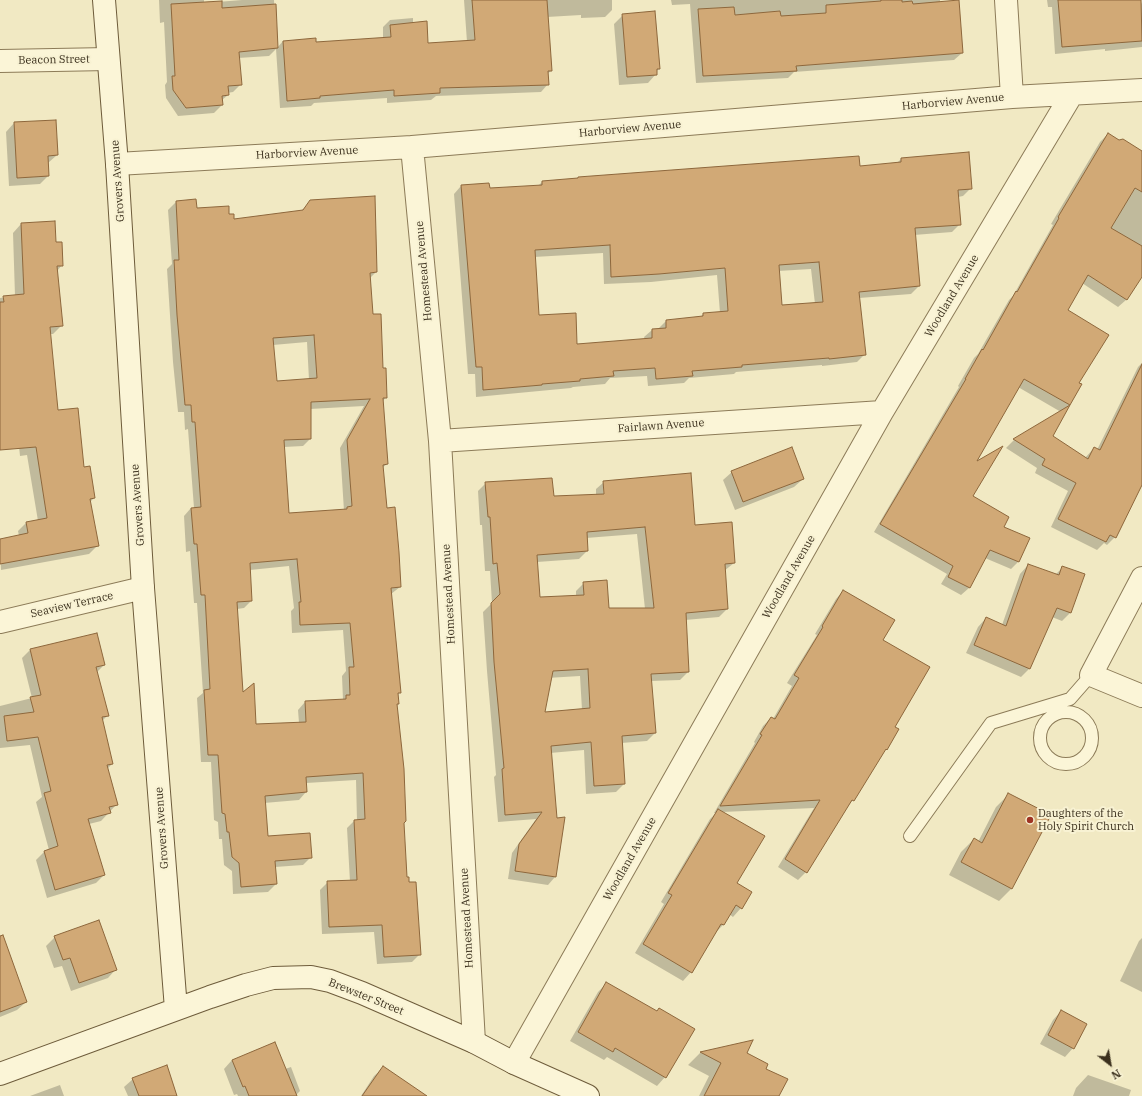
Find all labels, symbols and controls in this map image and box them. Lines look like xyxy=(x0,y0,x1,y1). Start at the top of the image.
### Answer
street label: Beacon Street xyxy=(18,53,90,67)
street label: Harborview Avenue xyxy=(901,91,1005,113)
street label: Harborview Avenue xyxy=(578,118,682,140)
street label: Grovers Avenue xyxy=(109,140,127,222)
street label: Harborview Avenue xyxy=(255,144,359,162)
street label: Homestead Avenue xyxy=(413,220,435,322)
street label: Woodland Avenue xyxy=(922,252,982,340)
street label: Fairlawn Avenue xyxy=(617,416,705,436)
street label: Grovers Avenue xyxy=(129,464,147,546)
street label: Woodland Avenue xyxy=(760,533,818,621)
street label: Homestead Avenue xyxy=(440,544,458,644)
street label: Seaview Terrace xyxy=(29,589,115,621)
street label: Grovers Avenue xyxy=(153,787,171,869)
place label: Daughters of the Holy Spirit Church xyxy=(1038,807,1134,833)
street label: Woodland Avenue xyxy=(601,815,659,903)
marker: Daughters of the Holy Spirit Church xyxy=(1025,815,1035,825)
street label: Homestead Avenue xyxy=(458,868,476,968)
street label: Brewster Street xyxy=(326,976,406,1018)
north arrow xyxy=(1090,1044,1130,1084)
text: N xyxy=(1109,1066,1124,1083)

